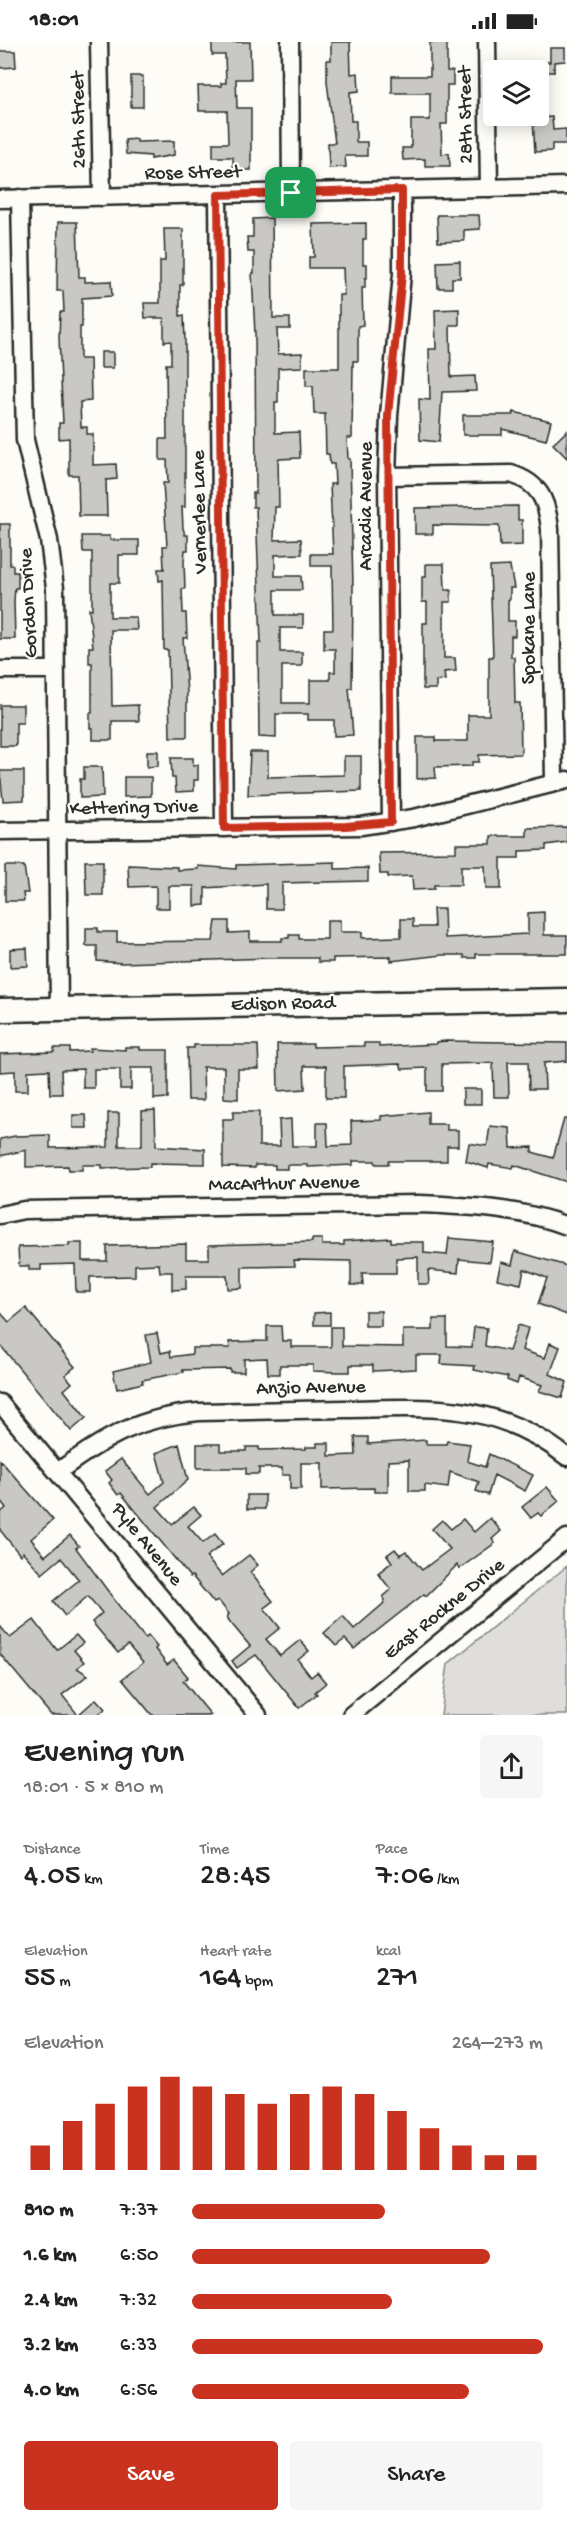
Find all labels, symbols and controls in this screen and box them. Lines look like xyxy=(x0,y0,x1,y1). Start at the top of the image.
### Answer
text: 18:01 xyxy=(30,8,79,34)
map controls xyxy=(483,60,549,126)
button: layers xyxy=(483,60,549,126)
street label: 28th Street xyxy=(455,64,479,164)
street label: 26th Street xyxy=(68,70,92,169)
street label: Rose Street xyxy=(144,162,243,186)
pin xyxy=(265,167,316,218)
icon: arrive xyxy=(274,176,307,209)
street label: Arcadia Avenue xyxy=(356,441,379,570)
street label: Vernerlee Lane xyxy=(188,449,214,575)
street label: Gordon Drive xyxy=(16,547,44,659)
street label: Spokane Lane xyxy=(519,571,542,684)
street label: Kettering Drive xyxy=(69,796,199,822)
street label: Edison Road xyxy=(231,993,338,1017)
street label: MacArthur Avenue xyxy=(208,1172,360,1198)
street label: Anzio Avenue xyxy=(256,1377,367,1401)
street label: Pyle Avenue xyxy=(105,1498,187,1592)
street label: East Rockne Drive xyxy=(380,1554,510,1666)
text: Evening run xyxy=(24,1735,184,1773)
button: share xyxy=(480,1735,543,1798)
text: 18:01 · 5 × 810 m xyxy=(24,1777,163,1800)
text: Distance xyxy=(24,1841,81,1860)
text: Time xyxy=(200,1841,229,1860)
text: Pace xyxy=(376,1841,407,1860)
text: 4.05 xyxy=(24,1860,80,1895)
text: 28:45 xyxy=(200,1860,271,1895)
text: 7:06 xyxy=(376,1860,433,1895)
text: km xyxy=(80,1871,103,1890)
text: /km xyxy=(433,1871,459,1890)
text: Elevation xyxy=(24,1943,88,1962)
text: Heart rate xyxy=(200,1943,272,1962)
text: kcal xyxy=(376,1943,401,1962)
text: 55 xyxy=(24,1962,56,1997)
text: 164 xyxy=(200,1962,242,1997)
text: 271 xyxy=(376,1962,418,1997)
text: m xyxy=(56,1973,71,1992)
text: bpm xyxy=(242,1973,273,1992)
text: Elevation xyxy=(24,2033,104,2056)
text: 264–273 m xyxy=(452,2033,543,2056)
text: 810 m xyxy=(24,2200,73,2223)
text: 7:37 xyxy=(120,2200,157,2223)
text: 1.6 km xyxy=(24,2245,76,2268)
text: 6:50 xyxy=(120,2245,158,2268)
text: 2.4 km xyxy=(24,2290,77,2313)
text: 7:32 xyxy=(120,2290,157,2313)
text: 3.2 km xyxy=(24,2335,78,2358)
text: 6:33 xyxy=(120,2335,157,2358)
text: 4.0 km xyxy=(24,2380,79,2403)
text: 6:56 xyxy=(120,2380,157,2403)
button: Save xyxy=(24,2441,278,2510)
button: Share xyxy=(290,2441,543,2510)

